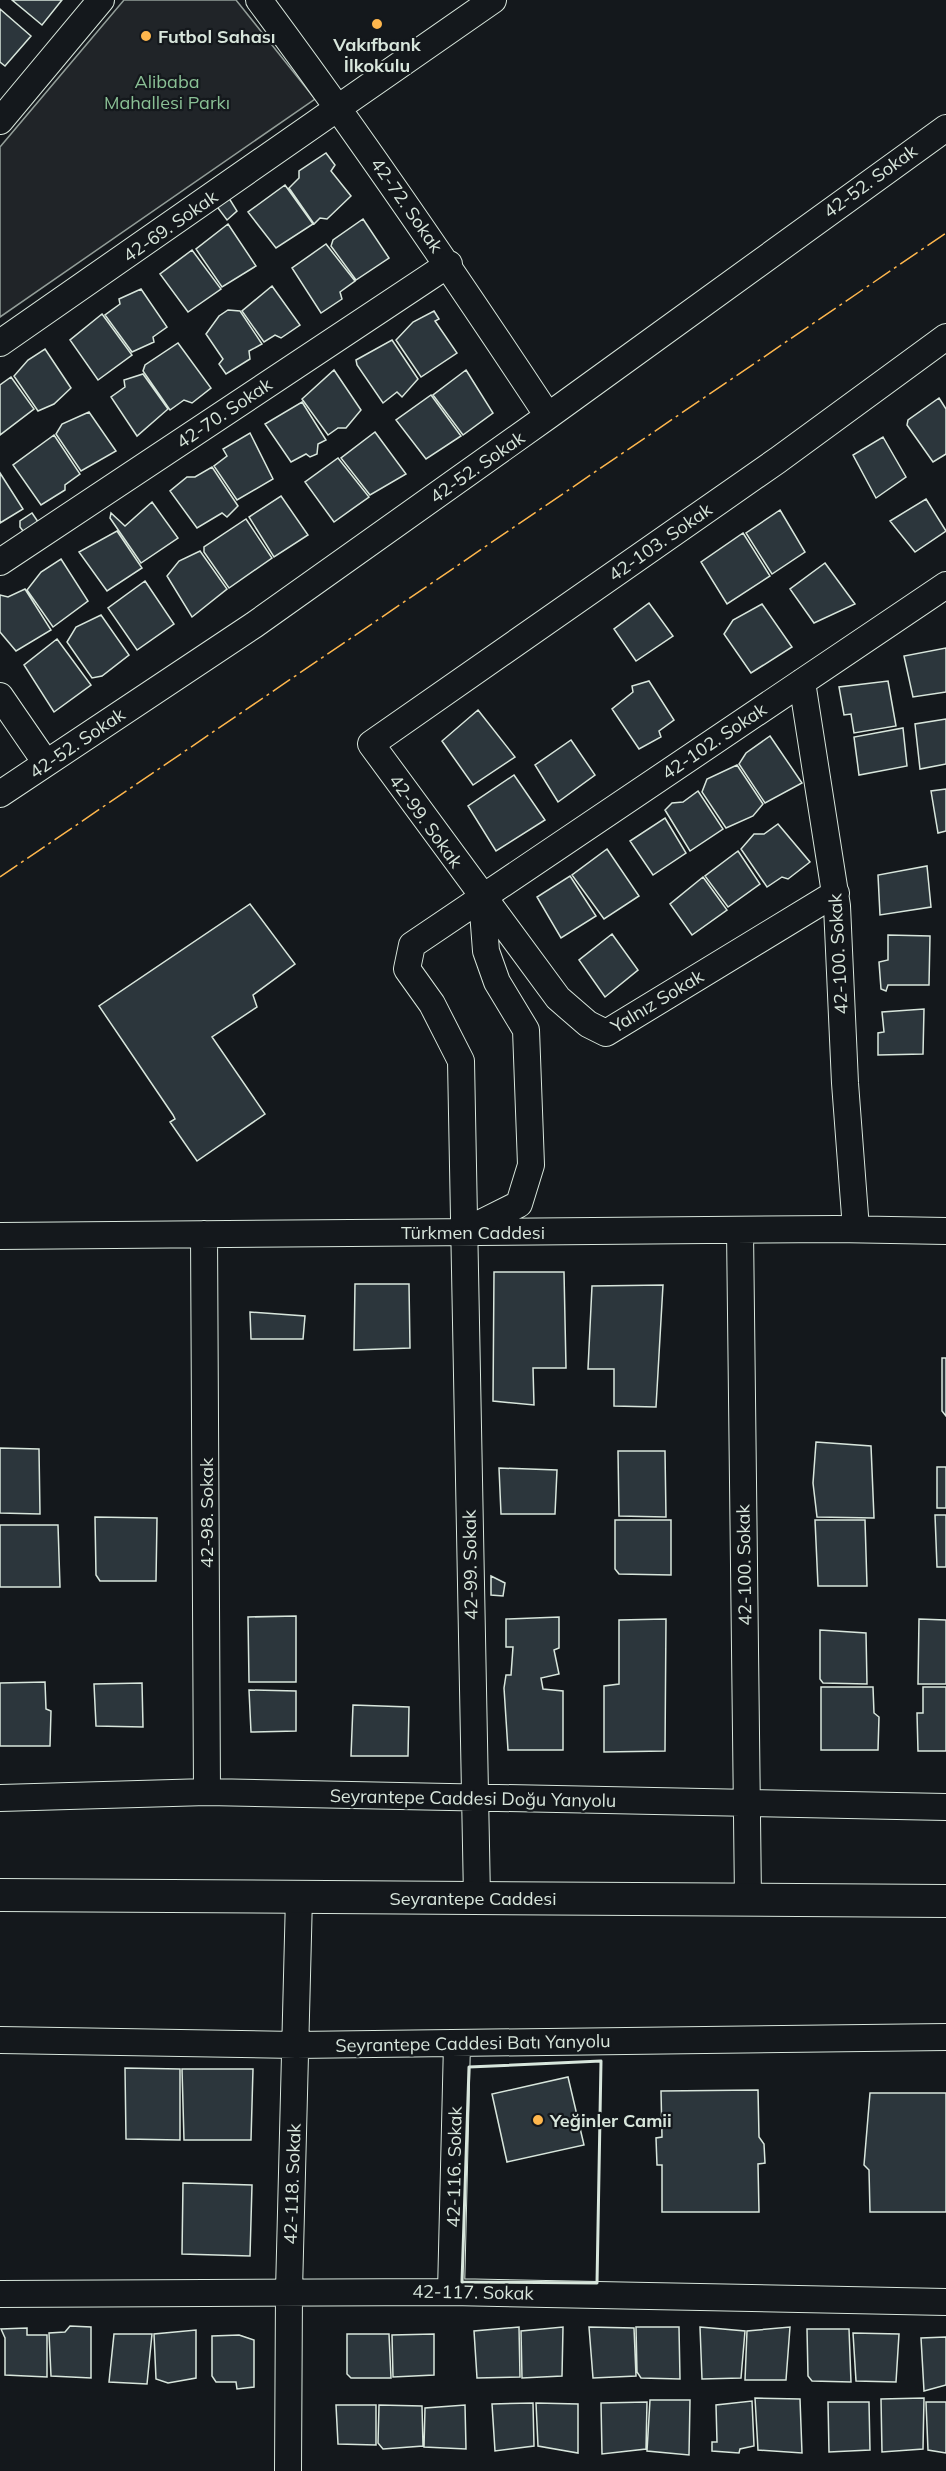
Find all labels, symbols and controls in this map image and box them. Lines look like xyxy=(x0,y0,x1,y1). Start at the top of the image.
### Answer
marker: Vakıfbank İlkokulu xyxy=(370,17,384,31)
place label: Futbol Sahası xyxy=(158,25,276,48)
marker: Futbol Sahası xyxy=(139,29,153,43)
place label: Vakıfbank İlkokulu xyxy=(332,33,422,77)
park label: Alibaba Mahallesi Parkı xyxy=(104,70,230,114)
street label: 42-52. Sokak xyxy=(819,139,922,223)
street label: 42-72. Sokak xyxy=(366,153,449,257)
street label: 42-69. Sokak xyxy=(118,184,222,267)
street label: 42-70. Sokak xyxy=(172,372,277,453)
street label: 42-52. Sokak xyxy=(425,425,529,508)
street label: 42-103. Sokak xyxy=(604,497,717,586)
street label: 42-102. Sokak xyxy=(657,697,771,784)
street label: 42-52. Sokak xyxy=(25,702,130,783)
street label: 42-99. Sokak xyxy=(384,770,468,873)
street label: 42-100. Sokak xyxy=(823,892,853,1015)
street label: Yalnız Sokak xyxy=(606,964,708,1038)
street label: Türkmen Caddesi xyxy=(401,1221,545,1244)
street label: 42-98. Sokak xyxy=(195,1457,218,1568)
street label: 42-100. Sokak xyxy=(731,1503,757,1626)
street label: 42-99. Sokak xyxy=(458,1509,482,1620)
street label: Seyrantepe Caddesi Doğu Yanyolu xyxy=(330,1784,616,1812)
street label: Seyrantepe Caddesi xyxy=(390,1887,556,1910)
street label: Seyrantepe Caddesi Batı Yanyolu xyxy=(335,2029,611,2057)
street label: 42-116. Sokak xyxy=(441,2105,467,2228)
place label: Yeğinler Camii xyxy=(549,2109,672,2132)
marker: Yeğinler Camii xyxy=(531,2113,545,2127)
street label: 42-118. Sokak xyxy=(278,2122,306,2245)
street label: 42-117. Sokak xyxy=(412,2279,535,2305)

